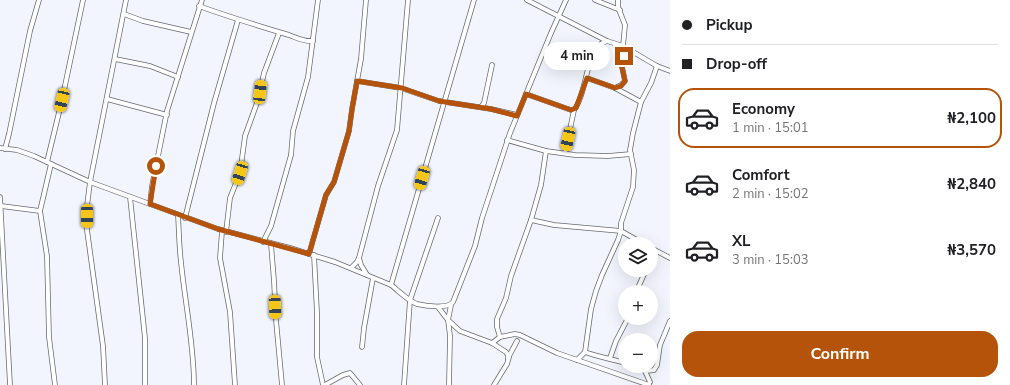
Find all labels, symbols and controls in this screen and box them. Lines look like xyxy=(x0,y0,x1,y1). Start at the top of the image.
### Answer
text: Pickup xyxy=(706,15,752,35)
callout: 4 min xyxy=(544,42,610,70)
text: 4 min xyxy=(560,47,594,65)
route end xyxy=(615,47,633,65)
text: Drop-off xyxy=(706,54,767,74)
car xyxy=(253,79,267,105)
car xyxy=(53,87,71,113)
text: Economy xyxy=(732,99,795,119)
icon: car xyxy=(684,100,720,136)
text: ₦2,100 xyxy=(947,108,996,128)
text: 1 min · 15:01 xyxy=(732,119,808,137)
car xyxy=(560,126,576,152)
route start xyxy=(147,157,165,175)
car xyxy=(231,160,249,186)
car xyxy=(413,165,431,191)
text: Comfort xyxy=(732,165,789,185)
icon: car xyxy=(684,166,720,202)
text: ₦2,840 xyxy=(947,174,996,194)
text: 2 min · 15:02 xyxy=(732,185,808,203)
car xyxy=(81,204,93,228)
text: XL xyxy=(732,231,751,251)
icon: car xyxy=(684,232,720,268)
map controls xyxy=(618,237,658,373)
button: layers xyxy=(618,237,658,277)
text: ₦3,570 xyxy=(947,240,996,260)
text: 3 min · 15:03 xyxy=(732,251,808,269)
button: + xyxy=(618,285,658,325)
car xyxy=(269,295,281,319)
button: Confirm xyxy=(682,331,998,377)
button: − xyxy=(618,333,658,373)

